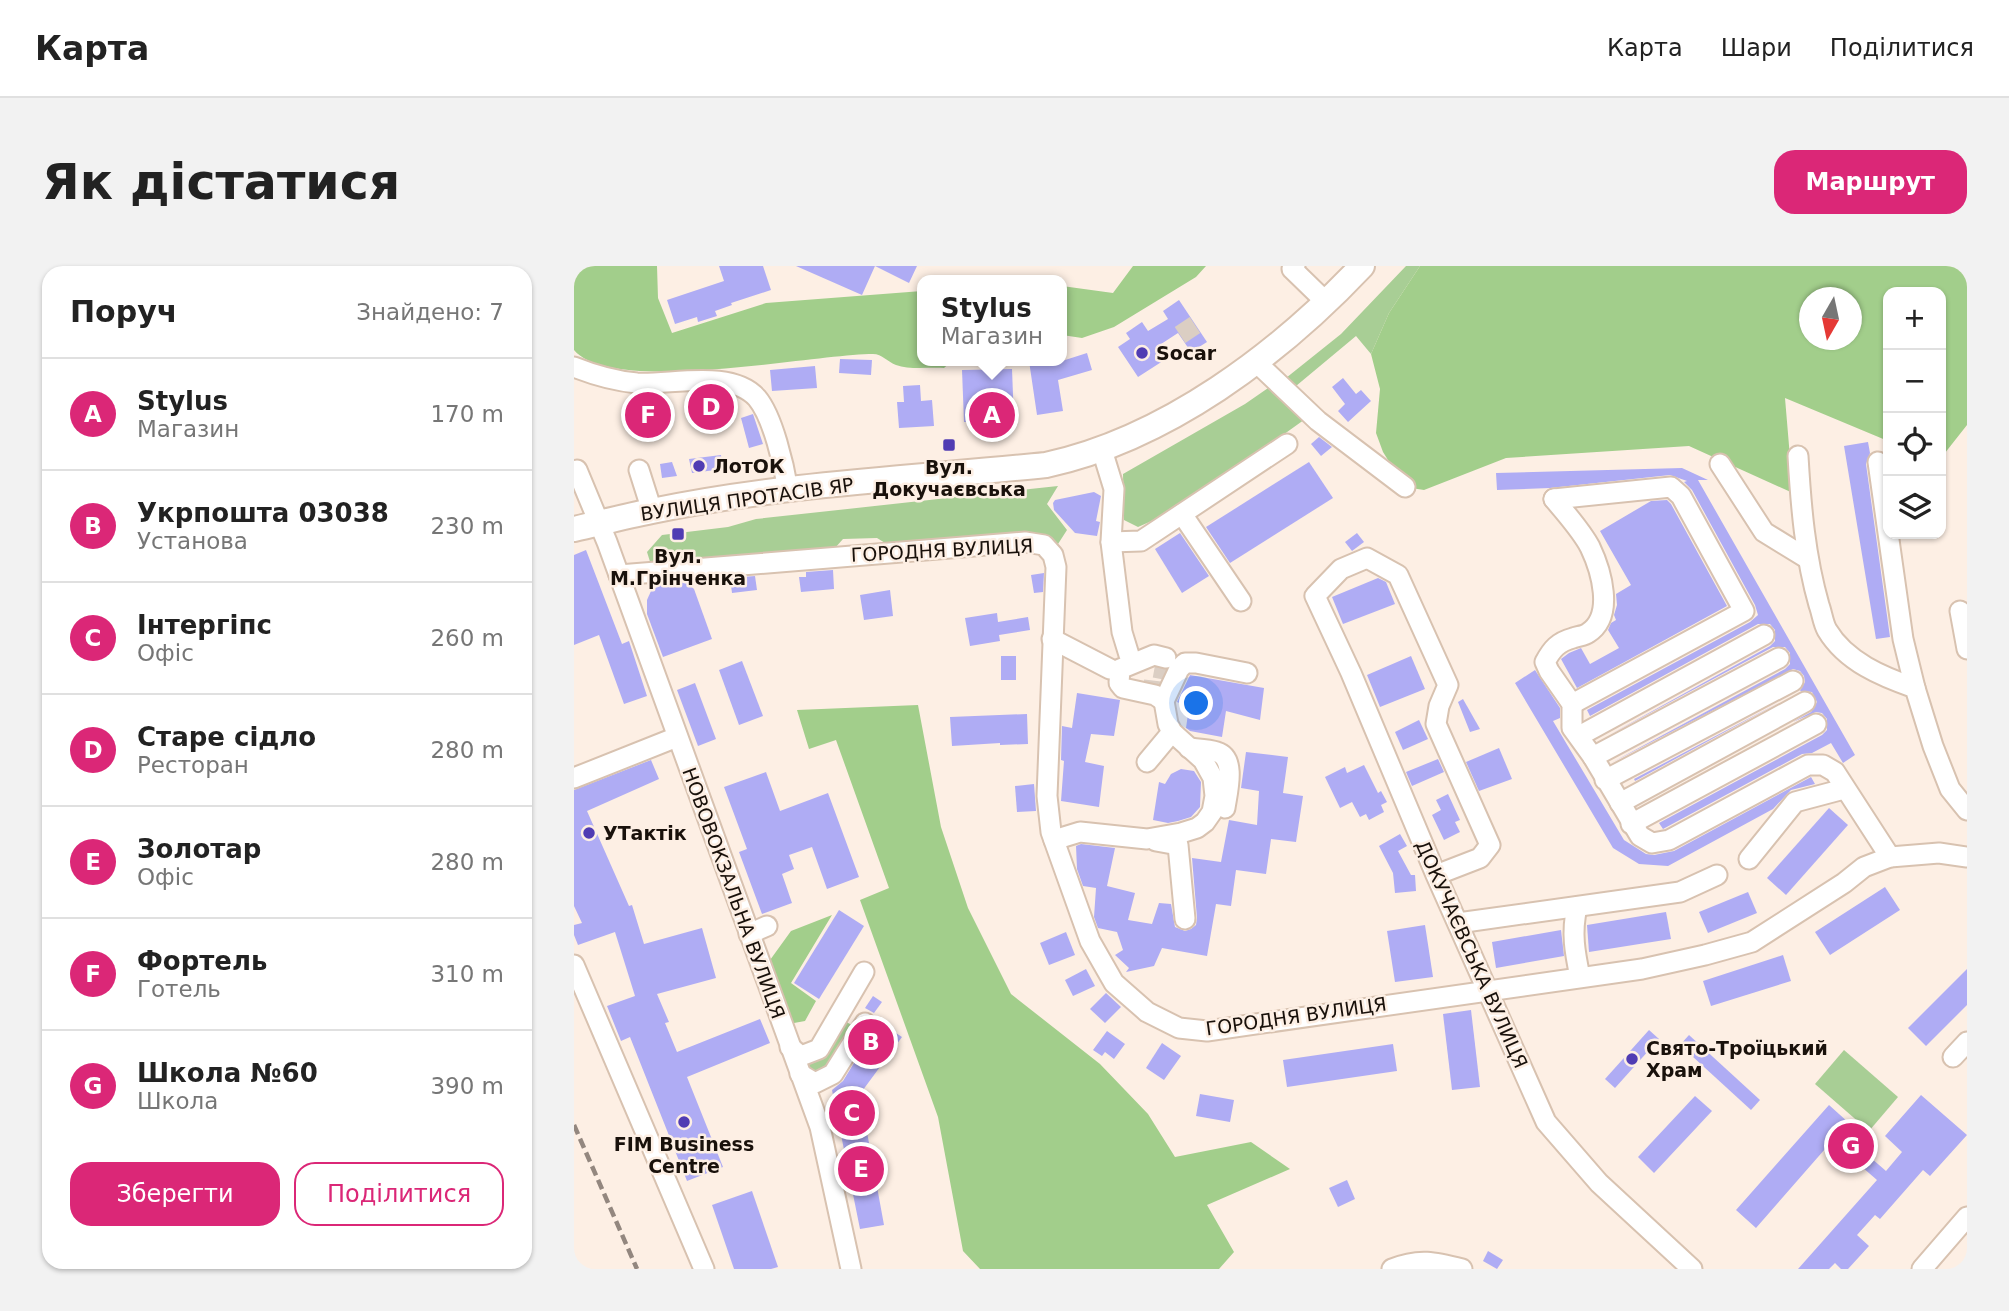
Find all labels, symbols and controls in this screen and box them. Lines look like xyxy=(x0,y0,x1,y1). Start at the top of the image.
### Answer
text: Карта xyxy=(35,29,149,68)
text: Карта xyxy=(1607,34,1683,62)
text: Шари xyxy=(1721,34,1792,62)
text: Поділитися xyxy=(1830,34,1974,62)
button: Маршрут xyxy=(1774,150,1967,214)
text: Як дістатися xyxy=(42,154,400,211)
popup xyxy=(917,275,1067,366)
north arrow xyxy=(1799,287,1862,350)
map controls xyxy=(1883,287,1946,539)
button: + xyxy=(1883,287,1946,350)
text: Stylus xyxy=(941,293,1032,323)
text: Поруч xyxy=(70,294,177,329)
text: Знайдено: 7 xyxy=(356,299,504,325)
text: Магазин xyxy=(941,323,1043,349)
place label: Socar xyxy=(1156,342,1217,364)
marker: Socar xyxy=(1134,345,1150,361)
button: − xyxy=(1883,350,1946,413)
pin: D xyxy=(688,381,734,433)
text: Stylus xyxy=(137,386,228,416)
pin: F xyxy=(625,389,671,441)
pin: A xyxy=(969,389,1015,441)
text: A xyxy=(84,401,102,427)
text: 170 m xyxy=(430,401,504,427)
button: locate xyxy=(1883,413,1946,476)
text: Магазин xyxy=(137,416,239,442)
marker: Вул. Докучаєвська xyxy=(941,437,957,453)
place label: ЛотОК xyxy=(713,455,785,477)
place label: Вул. Докучаєвська xyxy=(872,456,1026,500)
marker: ЛотОК xyxy=(691,458,707,474)
street label: ВУЛИЦЯ ПРОТАСІВ ЯР xyxy=(639,473,855,525)
button: layers xyxy=(1883,476,1946,539)
text: Укрпошта 03038 xyxy=(137,498,389,528)
text: B xyxy=(84,513,102,539)
text: 230 m xyxy=(430,513,504,539)
marker: Вул. М.Грінченка xyxy=(670,526,686,542)
text: Установа xyxy=(137,528,248,554)
street label: ГОРОДНЯ ВУЛИЦЯ xyxy=(850,534,1034,566)
place label: Вул. М.Грінченка xyxy=(610,545,746,589)
text: Інтергіпс xyxy=(137,610,272,640)
text: C xyxy=(85,625,101,651)
text: 260 m xyxy=(430,625,504,651)
text: Офіс xyxy=(137,640,194,666)
your location xyxy=(1179,686,1213,720)
text: Старе сідло xyxy=(137,722,316,752)
text: D xyxy=(83,737,103,763)
text: 280 m xyxy=(430,737,504,763)
text: Ресторан xyxy=(137,752,249,778)
street label: НОВОВОКЗАЛЬНА ВУЛИЦЯ xyxy=(678,764,790,1022)
place label: УТактік xyxy=(603,822,687,844)
marker: УТактік xyxy=(581,825,597,841)
text: Золотар xyxy=(137,834,261,864)
street label: ДОКУЧАЄВСЬКА ВУЛИЦЯ xyxy=(1412,837,1532,1071)
text: E xyxy=(85,849,101,875)
text: 280 m xyxy=(430,849,504,875)
text: Офіс xyxy=(137,864,194,890)
text: Фортель xyxy=(137,946,267,976)
text: F xyxy=(85,961,101,987)
text: 310 m xyxy=(430,961,504,987)
text: Готель xyxy=(137,976,221,1002)
street label: ГОРОДНЯ ВУЛИЦЯ xyxy=(1204,992,1388,1040)
pin: B xyxy=(848,1016,894,1068)
place label: Свято-Троїцький Храм xyxy=(1646,1037,1828,1081)
marker: Свято-Троїцький Храм xyxy=(1624,1051,1640,1067)
text: Школа №60 xyxy=(137,1058,318,1088)
text: G xyxy=(84,1073,102,1099)
text: 390 m xyxy=(430,1073,504,1099)
pin: C xyxy=(829,1087,875,1139)
text: Школа xyxy=(137,1088,218,1114)
marker: FIM Business Centre xyxy=(676,1114,692,1130)
pin: G xyxy=(1828,1120,1874,1172)
place label: FIM Business Centre xyxy=(614,1133,754,1177)
pin: E xyxy=(838,1143,884,1195)
button: Зберегти xyxy=(70,1162,280,1226)
button: Поділитися xyxy=(294,1162,504,1226)

